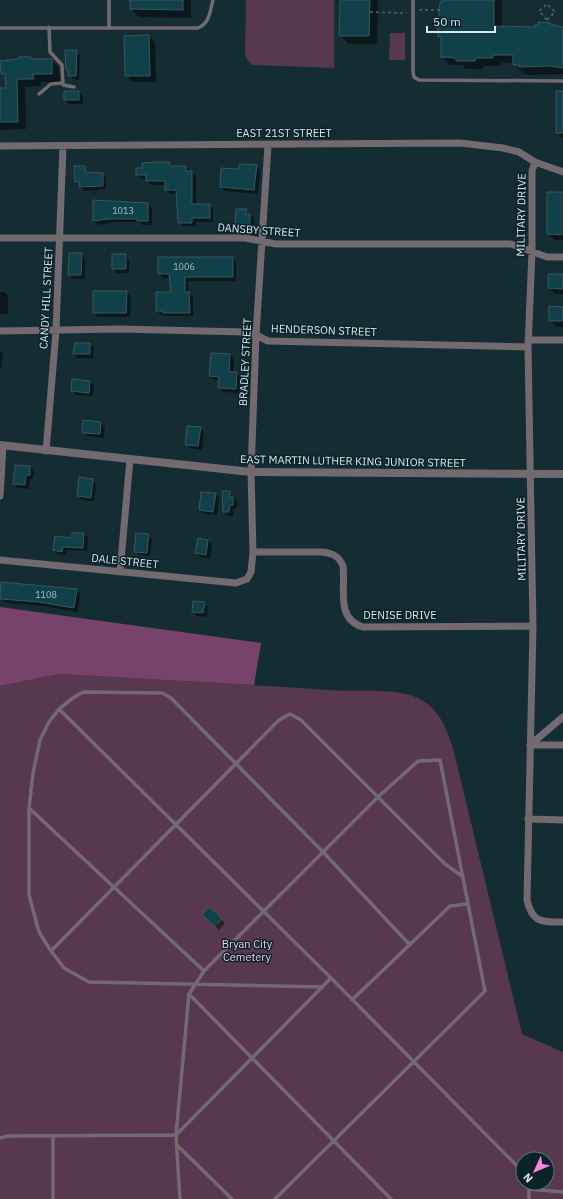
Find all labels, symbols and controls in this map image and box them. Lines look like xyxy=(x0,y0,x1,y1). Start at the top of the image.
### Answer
scale bar xyxy=(427,8,495,34)
text: 50 m xyxy=(433,14,461,29)
street label: EAST 21ST STREET xyxy=(236,126,333,140)
street label: MILITARY DRIVE xyxy=(513,173,529,257)
house number: 1013 xyxy=(112,205,134,216)
street label: DANSBY STREET xyxy=(217,220,302,240)
street label: CANDY HILL STREET xyxy=(36,246,56,349)
house number: 1006 xyxy=(173,261,195,272)
street label: BRADLEY STREET xyxy=(236,317,254,406)
street label: HENDERSON STREET xyxy=(271,321,378,339)
street label: EAST MARTIN LUTHER KING JUNIOR STREET xyxy=(240,452,467,470)
street label: MILITARY DRIVE xyxy=(513,497,529,581)
street label: DALE STREET xyxy=(91,551,160,572)
house number: 1108 xyxy=(35,589,57,600)
street label: DENISE DRIVE xyxy=(363,608,437,622)
park label: Bryan City Cemetery xyxy=(222,937,273,964)
north arrow xyxy=(515,1151,555,1191)
text: N xyxy=(520,1170,536,1186)

